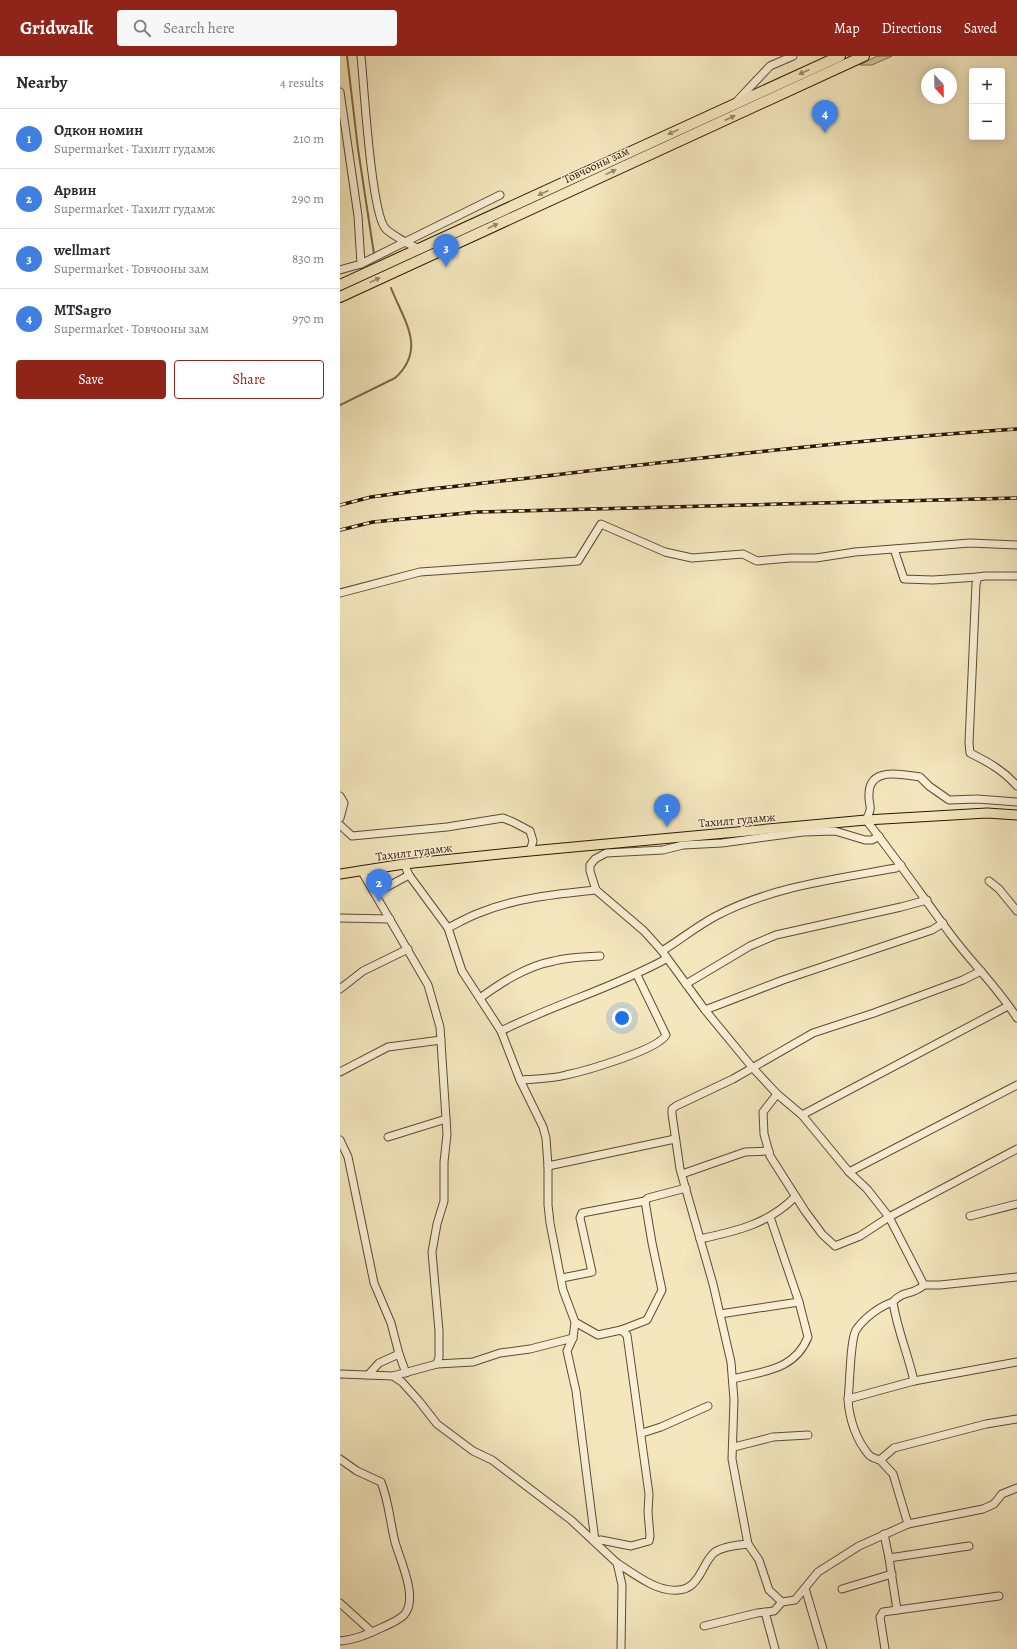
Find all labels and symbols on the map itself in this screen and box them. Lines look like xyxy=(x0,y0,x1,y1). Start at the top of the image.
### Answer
north arrow xyxy=(921,68,957,104)
one-way arrow xyxy=(799,69,810,75)
pin: 4 xyxy=(812,100,838,133)
one-way arrow xyxy=(724,115,735,121)
one-way arrow xyxy=(667,130,679,136)
street label: Товчооны зам xyxy=(560,143,632,187)
one-way arrow xyxy=(606,169,617,175)
one-way arrow xyxy=(536,190,548,196)
one-way arrow xyxy=(488,223,499,229)
pin: 3 xyxy=(433,234,459,267)
one-way arrow xyxy=(370,277,381,284)
pin: 1 xyxy=(654,794,680,827)
street label: Тахилт гудамж xyxy=(698,809,776,831)
street label: Тахилт гудамж xyxy=(375,839,453,865)
pin: 2 xyxy=(366,869,392,902)
your location xyxy=(612,1008,632,1028)

